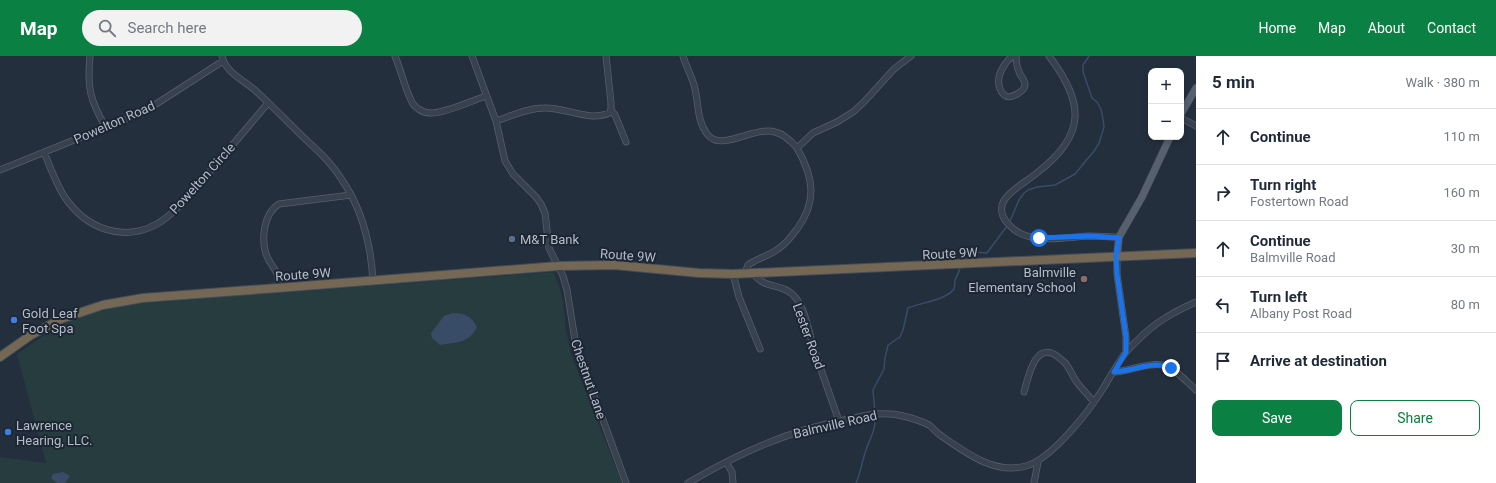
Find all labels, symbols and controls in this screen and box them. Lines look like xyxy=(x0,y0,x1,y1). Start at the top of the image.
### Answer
search box xyxy=(82,10,362,46)
text: Map xyxy=(20,17,58,40)
icon: search xyxy=(96,17,118,39)
text: Search here xyxy=(128,19,206,37)
text: Home xyxy=(1258,20,1296,36)
text: Map xyxy=(1318,20,1346,36)
text: About xyxy=(1368,20,1405,36)
text: Contact xyxy=(1427,20,1476,36)
map controls xyxy=(1148,68,1184,140)
button: + xyxy=(1148,68,1184,104)
text: 5 min xyxy=(1212,72,1255,92)
text: Walk · 380 m xyxy=(1405,75,1480,90)
street label: Powelton Road xyxy=(71,98,157,147)
button: − xyxy=(1148,104,1184,140)
icon: ahead xyxy=(1212,126,1234,148)
text: Continue xyxy=(1250,128,1311,146)
text: 110 m xyxy=(1443,129,1480,144)
street label: Powelton Circle xyxy=(167,140,238,217)
text: Turn right xyxy=(1250,176,1316,194)
icon: right xyxy=(1212,182,1234,204)
text: 160 m xyxy=(1443,185,1480,200)
text: Fostertown Road xyxy=(1250,194,1349,209)
route start xyxy=(1030,229,1048,247)
place label: M&T Bank xyxy=(520,232,580,247)
text: Continue xyxy=(1250,232,1311,250)
marker: M&T Bank xyxy=(507,234,517,244)
icon: ahead xyxy=(1212,238,1234,260)
text: 30 m xyxy=(1451,241,1480,256)
street label: Route 9W xyxy=(922,245,979,262)
street label: Route 9W xyxy=(600,246,657,265)
text: Balmville Road xyxy=(1250,250,1335,265)
street label: Route 9W xyxy=(275,265,332,284)
place label: Balmville Elementary School xyxy=(968,265,1076,295)
marker: Balmville Elementary School xyxy=(1079,274,1089,284)
text: Turn left xyxy=(1250,288,1307,306)
icon: left xyxy=(1212,294,1234,316)
text: 80 m xyxy=(1451,297,1480,312)
street label: Lester Road xyxy=(790,301,827,371)
place label: Gold Leaf Foot Spa xyxy=(22,306,78,336)
text: Albany Post Road xyxy=(1250,306,1352,321)
marker: Gold Leaf Foot Spa xyxy=(9,315,19,325)
street label: Chestnut Lane xyxy=(568,337,609,421)
icon: arrive xyxy=(1212,350,1234,372)
text: Arrive at destination xyxy=(1250,352,1387,370)
route end xyxy=(1162,359,1180,377)
button: Save xyxy=(1212,400,1342,436)
button: Share xyxy=(1350,400,1480,436)
street label: Balmville Road xyxy=(792,408,878,441)
place label: Lawrence Hearing, LLC. xyxy=(16,418,93,448)
marker: Lawrence Hearing, LLC. xyxy=(3,427,13,437)

